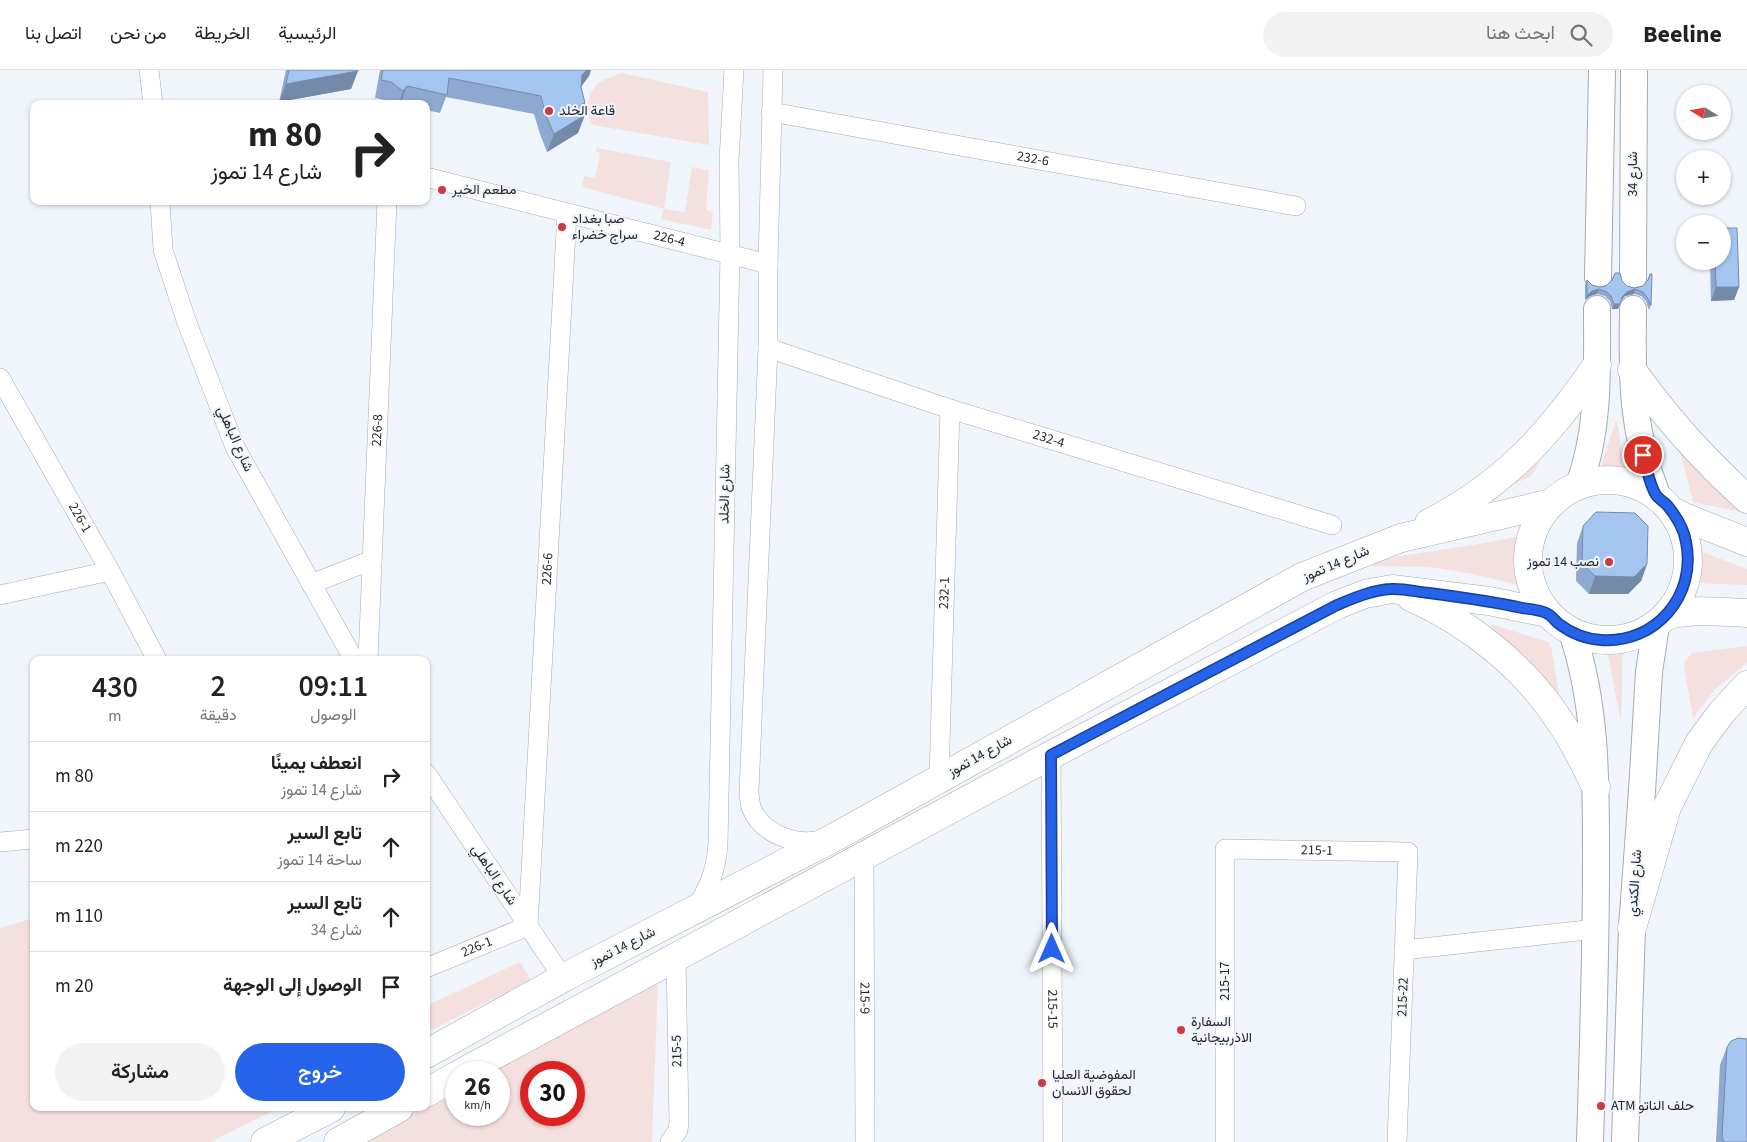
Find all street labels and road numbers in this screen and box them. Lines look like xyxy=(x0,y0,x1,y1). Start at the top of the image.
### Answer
street label: 232-6 xyxy=(1015,146,1050,172)
street label: شارع 34 xyxy=(1623,152,1643,196)
street label: 226-4 xyxy=(651,225,687,253)
street label: شارع الباهلي xyxy=(211,403,258,475)
street label: 226-8 xyxy=(367,414,388,447)
street label: 232-4 xyxy=(1030,425,1067,453)
street label: شارع الخلد xyxy=(714,464,736,524)
street label: 226-1 xyxy=(63,499,96,537)
street label: شارع 14 تموز xyxy=(1298,541,1373,587)
street label: 226-6 xyxy=(537,552,558,585)
street label: 232-1 xyxy=(934,577,955,609)
street label: شارع 14 تموز xyxy=(943,730,1016,782)
street label: شارع الباهلي xyxy=(465,840,522,910)
street label: 215-1 xyxy=(1301,840,1333,861)
street label: شارع الكندي xyxy=(1623,849,1648,917)
street label: شارع 14 تموز xyxy=(586,922,659,972)
street label: 226-1 xyxy=(458,932,496,962)
street label: 215-17 xyxy=(1215,961,1235,1001)
street label: 215-22 xyxy=(1392,977,1414,1017)
street label: 215-9 xyxy=(854,982,875,1014)
street label: 215-15 xyxy=(1042,989,1062,1029)
street label: 215-5 xyxy=(667,1035,687,1067)

